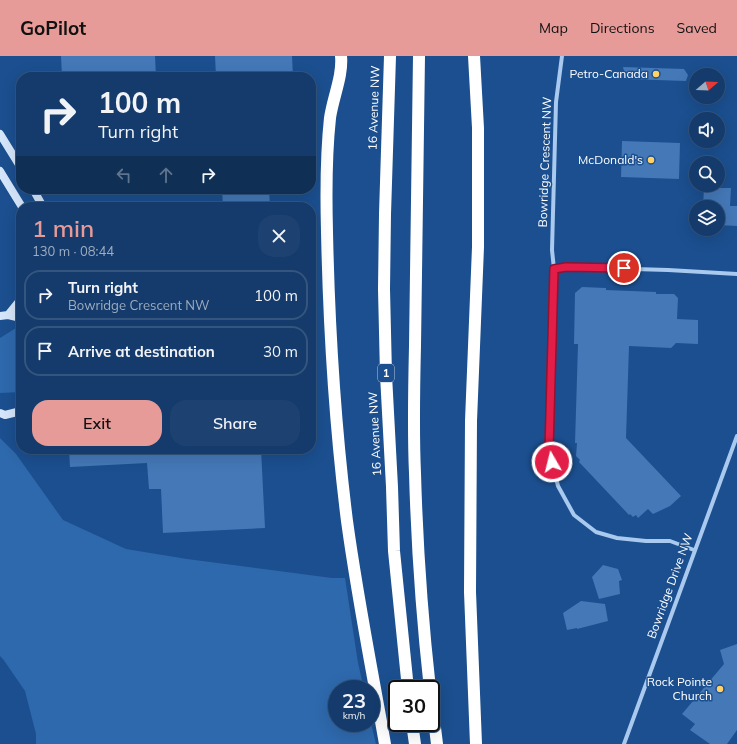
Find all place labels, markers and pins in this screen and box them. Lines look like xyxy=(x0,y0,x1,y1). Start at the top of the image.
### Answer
place label: Petro-Canada xyxy=(569,66,648,81)
marker: Petro-Canada xyxy=(651,69,661,79)
place label: McDonald's xyxy=(578,152,643,167)
marker: McDonald's xyxy=(646,155,656,165)
pin xyxy=(607,251,641,285)
place label: Rock Pointe Church xyxy=(647,674,712,703)
marker: Rock Pointe Church xyxy=(715,684,725,694)

